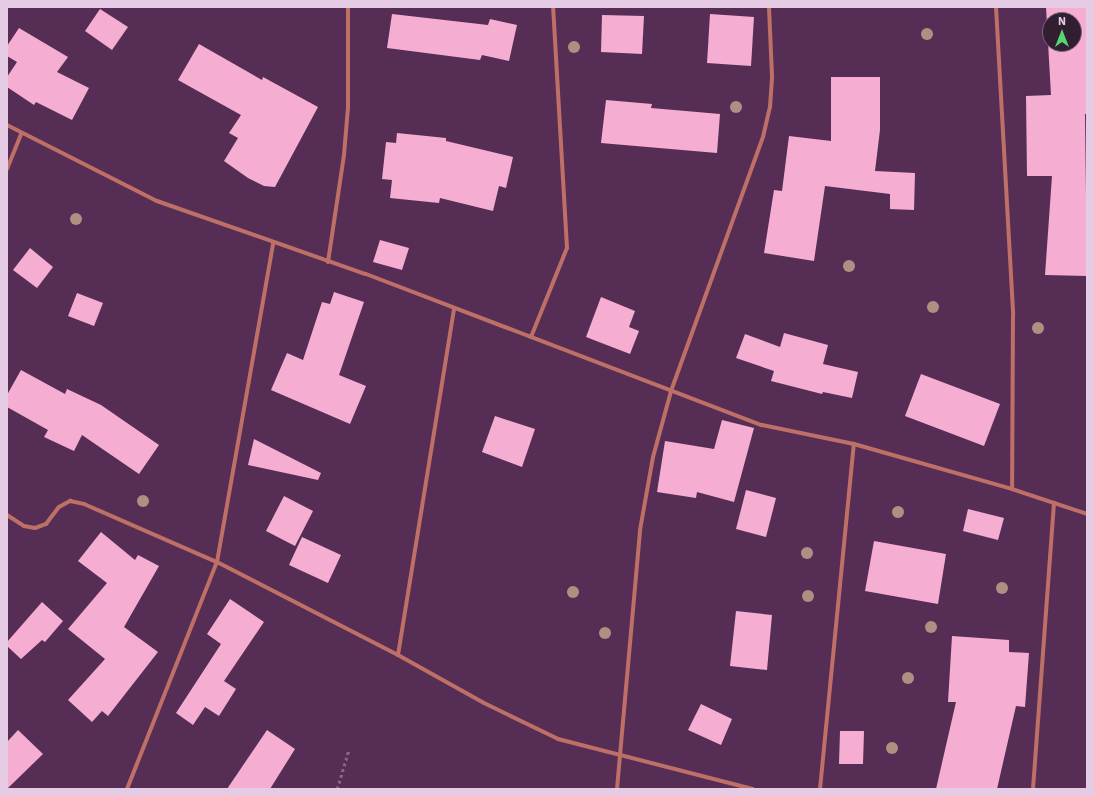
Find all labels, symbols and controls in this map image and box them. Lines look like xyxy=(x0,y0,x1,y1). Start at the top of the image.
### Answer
north arrow xyxy=(1042,12,1082,52)
text: N xyxy=(1058,14,1066,28)

